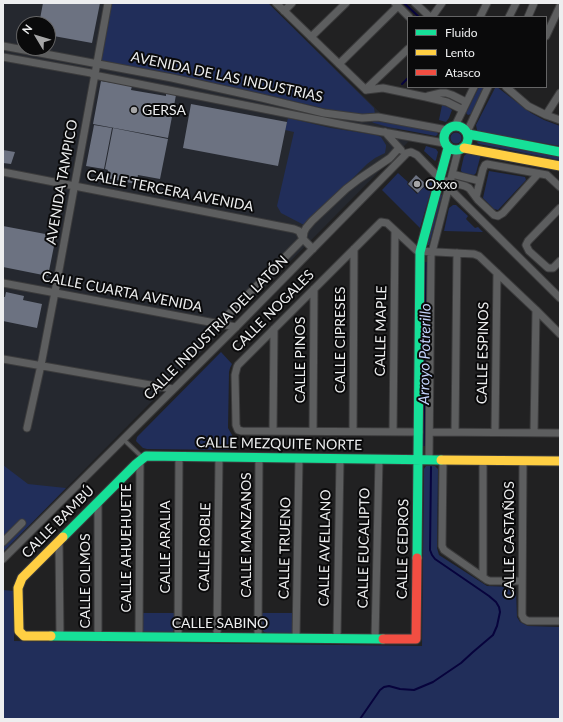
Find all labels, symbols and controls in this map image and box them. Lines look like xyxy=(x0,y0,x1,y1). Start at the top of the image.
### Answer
north arrow xyxy=(16,16,56,56)
legend xyxy=(407,16,547,88)
text: N xyxy=(19,22,35,36)
text: Fluido xyxy=(445,25,478,40)
text: Lento xyxy=(445,45,475,60)
street label: AVENIDA DE LAS INDUSTRIAS xyxy=(130,48,324,106)
text: Atasco xyxy=(445,65,481,80)
place label: GERSA xyxy=(142,102,186,118)
marker: GERSA xyxy=(129,105,139,115)
street label: AVENIDA TAMPICO xyxy=(43,118,81,246)
street label: CALLE TERCERA AVENIDA xyxy=(85,167,255,215)
place label: Oxxo xyxy=(425,176,458,192)
marker: Oxxo xyxy=(412,179,422,189)
street label: CALLE INDUSTRIA DEL LATÓN xyxy=(140,252,292,404)
street label: CALLE NOGALES xyxy=(228,266,318,356)
street label: CALLE CUARTA AVENIDA xyxy=(40,268,204,316)
street label: CALLE MAPLE xyxy=(372,285,390,377)
street label: CALLE CIPRESES xyxy=(332,287,348,393)
street label: CALLE ESPINOS xyxy=(474,302,492,404)
water label: Arroyo Potrerillo xyxy=(415,303,435,405)
street label: CALLE PINOS xyxy=(292,317,308,403)
street label: CALLE MEZQUITE NORTE xyxy=(196,434,362,454)
street label: CALLE MANZANOS xyxy=(238,472,254,598)
street label: CALLE CASTAÑOS xyxy=(501,481,517,599)
street label: CALLE BAMBÚ xyxy=(18,482,98,562)
street label: CALLE AHUEHUETE xyxy=(118,484,134,612)
street label: CALLE EUCALIPTO xyxy=(355,488,373,608)
street label: CALLE AVELLANO xyxy=(316,489,334,607)
street label: CALLE TRUENO xyxy=(276,497,294,599)
street label: CALLE CEDROS xyxy=(394,499,412,599)
street label: CALLE ARALIA xyxy=(157,500,173,594)
street label: CALLE ROBLE xyxy=(196,502,214,592)
street label: CALLE OLMOS xyxy=(77,533,93,629)
street label: CALLE SABINO xyxy=(172,615,268,631)

